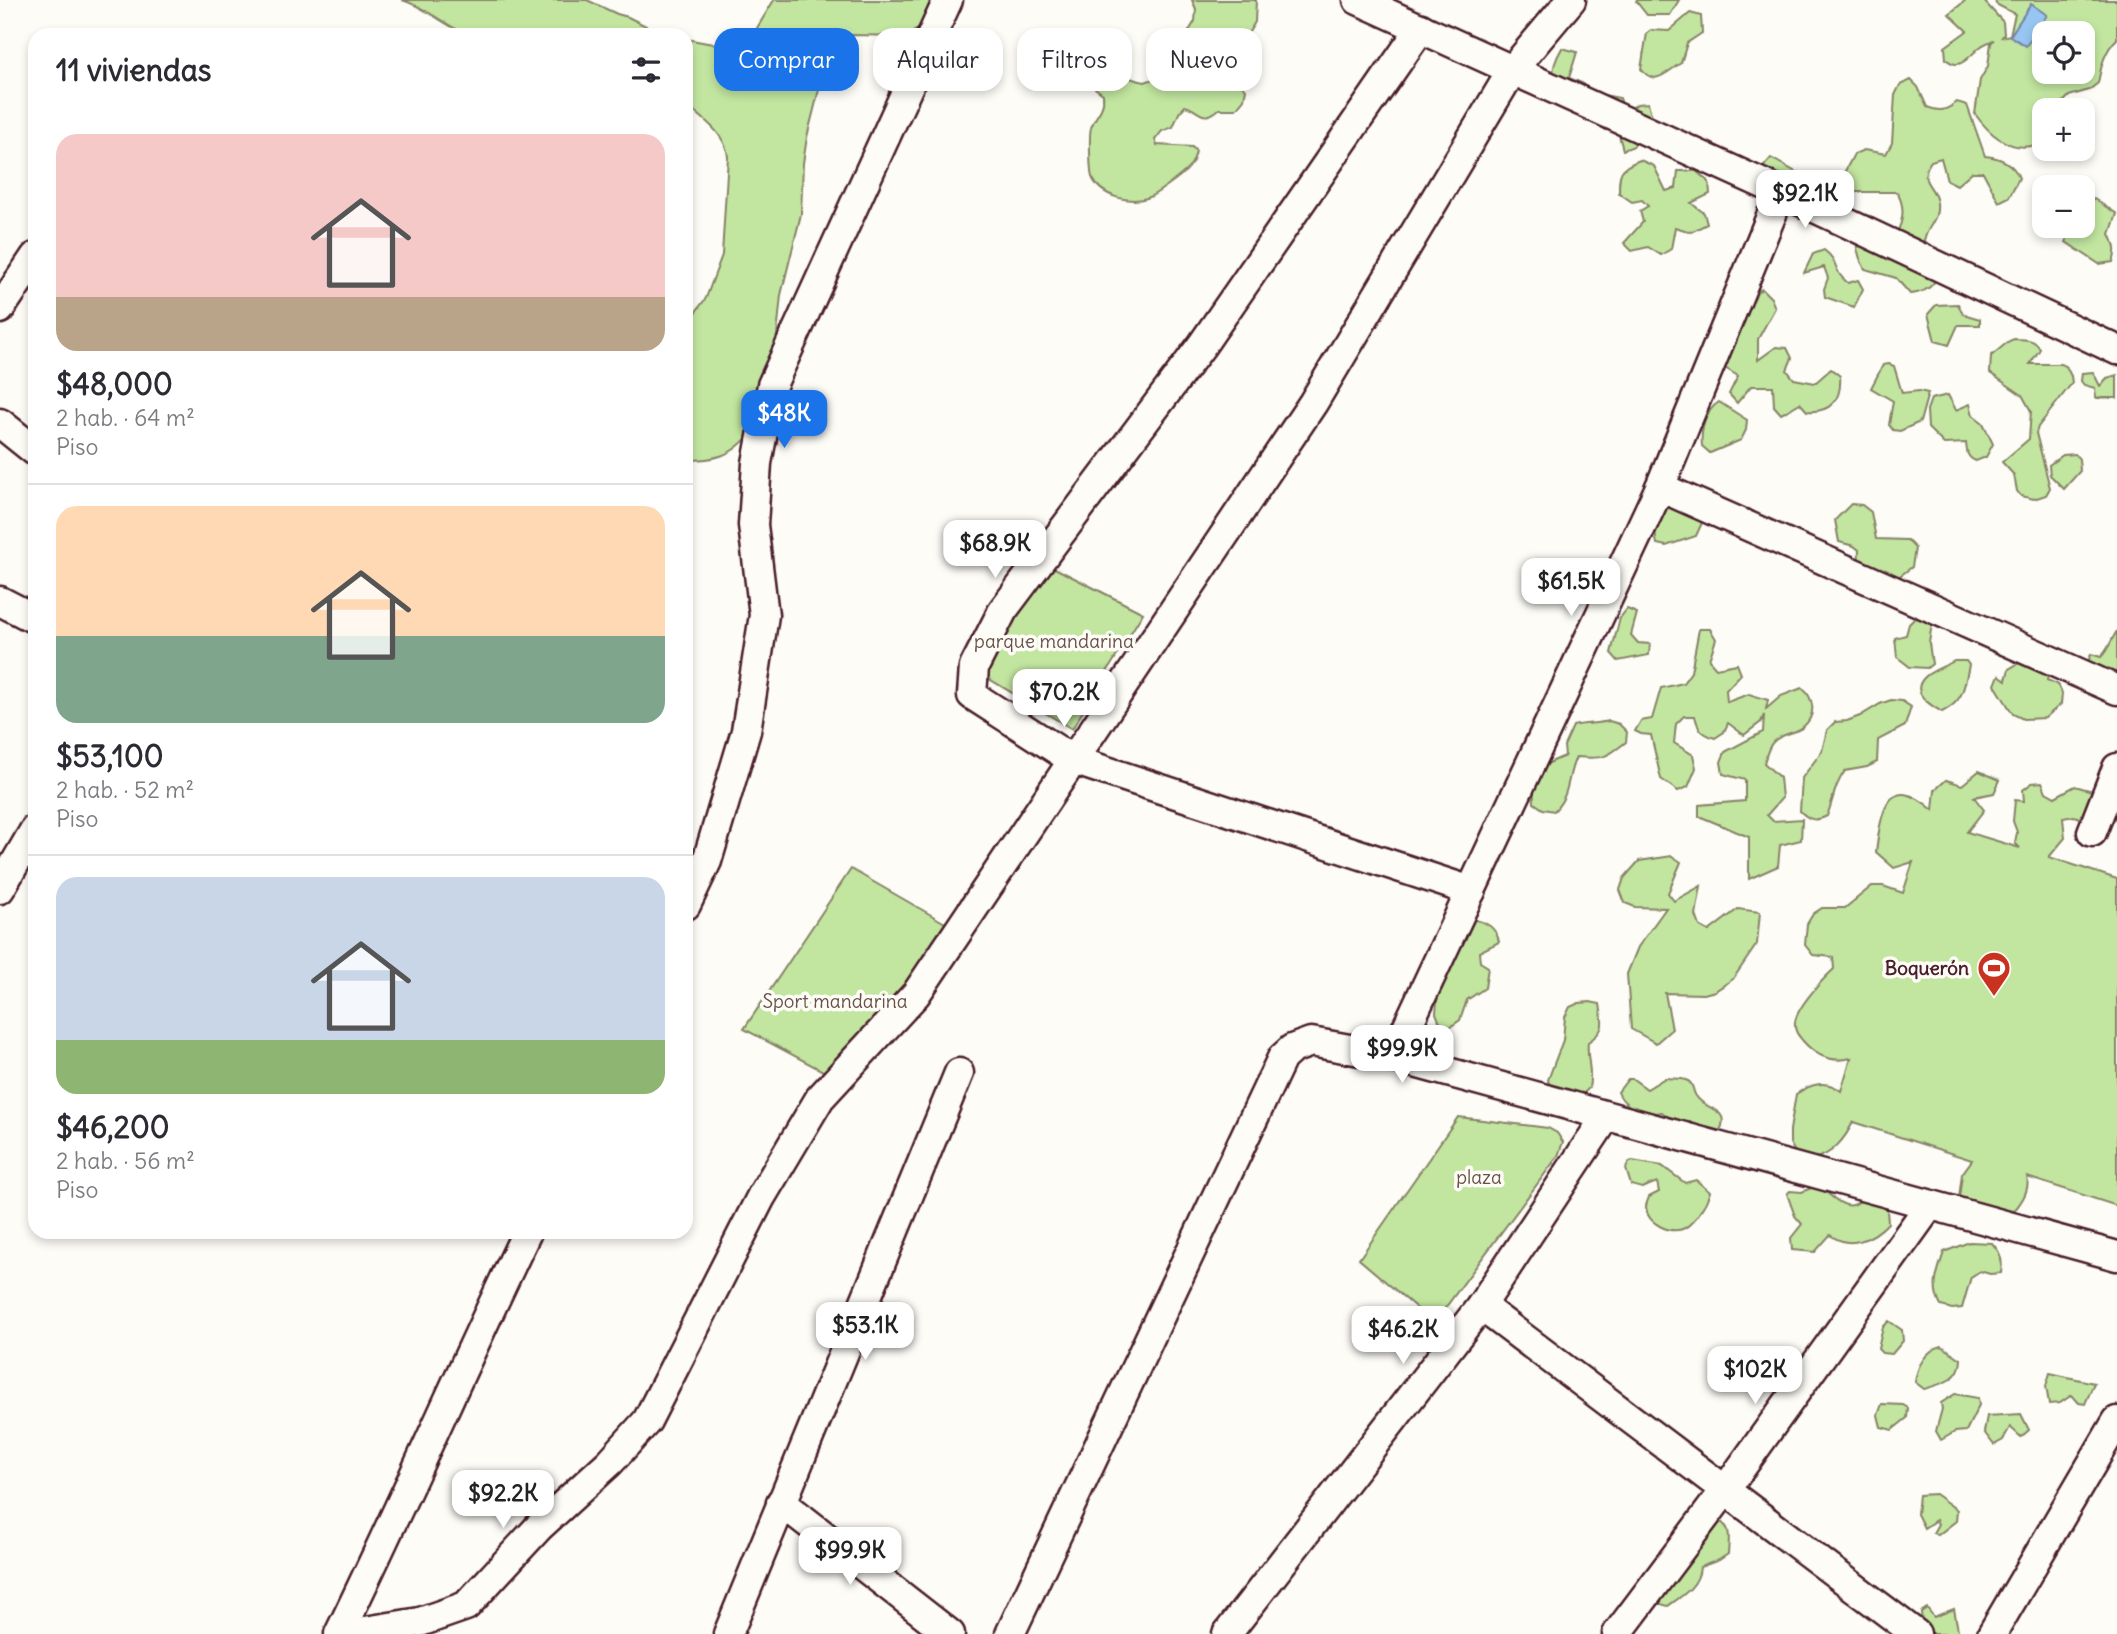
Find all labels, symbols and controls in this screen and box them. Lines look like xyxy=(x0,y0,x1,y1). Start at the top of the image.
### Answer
map controls xyxy=(2032,21,2095,238)
button: locate xyxy=(2032,21,2095,84)
chip: Comprar xyxy=(714,28,859,91)
chip: Alquilar xyxy=(873,28,1003,91)
chip: Filtros xyxy=(1017,28,1132,91)
chip: Nuevo xyxy=(1146,28,1262,91)
text: 11 viviendas xyxy=(56,51,211,89)
icon: filters xyxy=(627,51,665,89)
button: + xyxy=(2032,98,2095,161)
pin: $92.1K xyxy=(1748,170,1862,230)
button: − xyxy=(2032,175,2095,238)
text: $92.1K xyxy=(1772,178,1838,207)
icon: home xyxy=(298,180,424,306)
text: $48,000 xyxy=(56,365,173,403)
pin: $48K xyxy=(743,391,825,450)
text: $48K xyxy=(757,398,811,427)
text: 2 hab. · 64 m² xyxy=(56,403,195,432)
text: Piso xyxy=(56,432,98,461)
pin: $68.9K xyxy=(938,520,1052,580)
text: $68.9K xyxy=(959,528,1031,557)
icon: home xyxy=(298,552,424,678)
pin: $61.5K xyxy=(1514,558,1628,618)
text: $61.5K xyxy=(1537,566,1605,595)
park label: parque mandarina xyxy=(974,629,1134,653)
pin: $70.2K xyxy=(1007,670,1121,729)
text: $70.2K xyxy=(1029,677,1099,706)
text: $53,100 xyxy=(56,737,163,775)
text: 2 hab. · 52 m² xyxy=(56,775,194,804)
text: Piso xyxy=(56,804,98,833)
icon: home xyxy=(298,923,424,1049)
sports icon: Boquerón xyxy=(1975,949,2013,998)
place label: Boquerón xyxy=(1885,956,1969,980)
park label: Sport mandarina xyxy=(762,989,908,1013)
pin: $99.9K xyxy=(1345,1026,1459,1085)
text: $99.9K xyxy=(1367,1033,1437,1062)
text: $46,200 xyxy=(56,1108,170,1146)
text: 2 hab. · 56 m² xyxy=(56,1146,195,1175)
park label: plaza xyxy=(1456,1165,1502,1189)
text: Piso xyxy=(56,1175,98,1204)
pin: $53.1K xyxy=(808,1302,922,1362)
pin: $46.2K xyxy=(1346,1306,1460,1366)
text: $53.1K xyxy=(832,1310,898,1339)
text: $46.2K xyxy=(1368,1314,1438,1343)
pin: $102K xyxy=(1706,1346,1804,1406)
text: $102K xyxy=(1723,1354,1787,1383)
pin: $92.2K xyxy=(446,1470,560,1530)
text: $92.2K xyxy=(468,1478,538,1507)
pin: $99.9K xyxy=(793,1528,907,1587)
text: $99.9K xyxy=(815,1535,885,1564)

